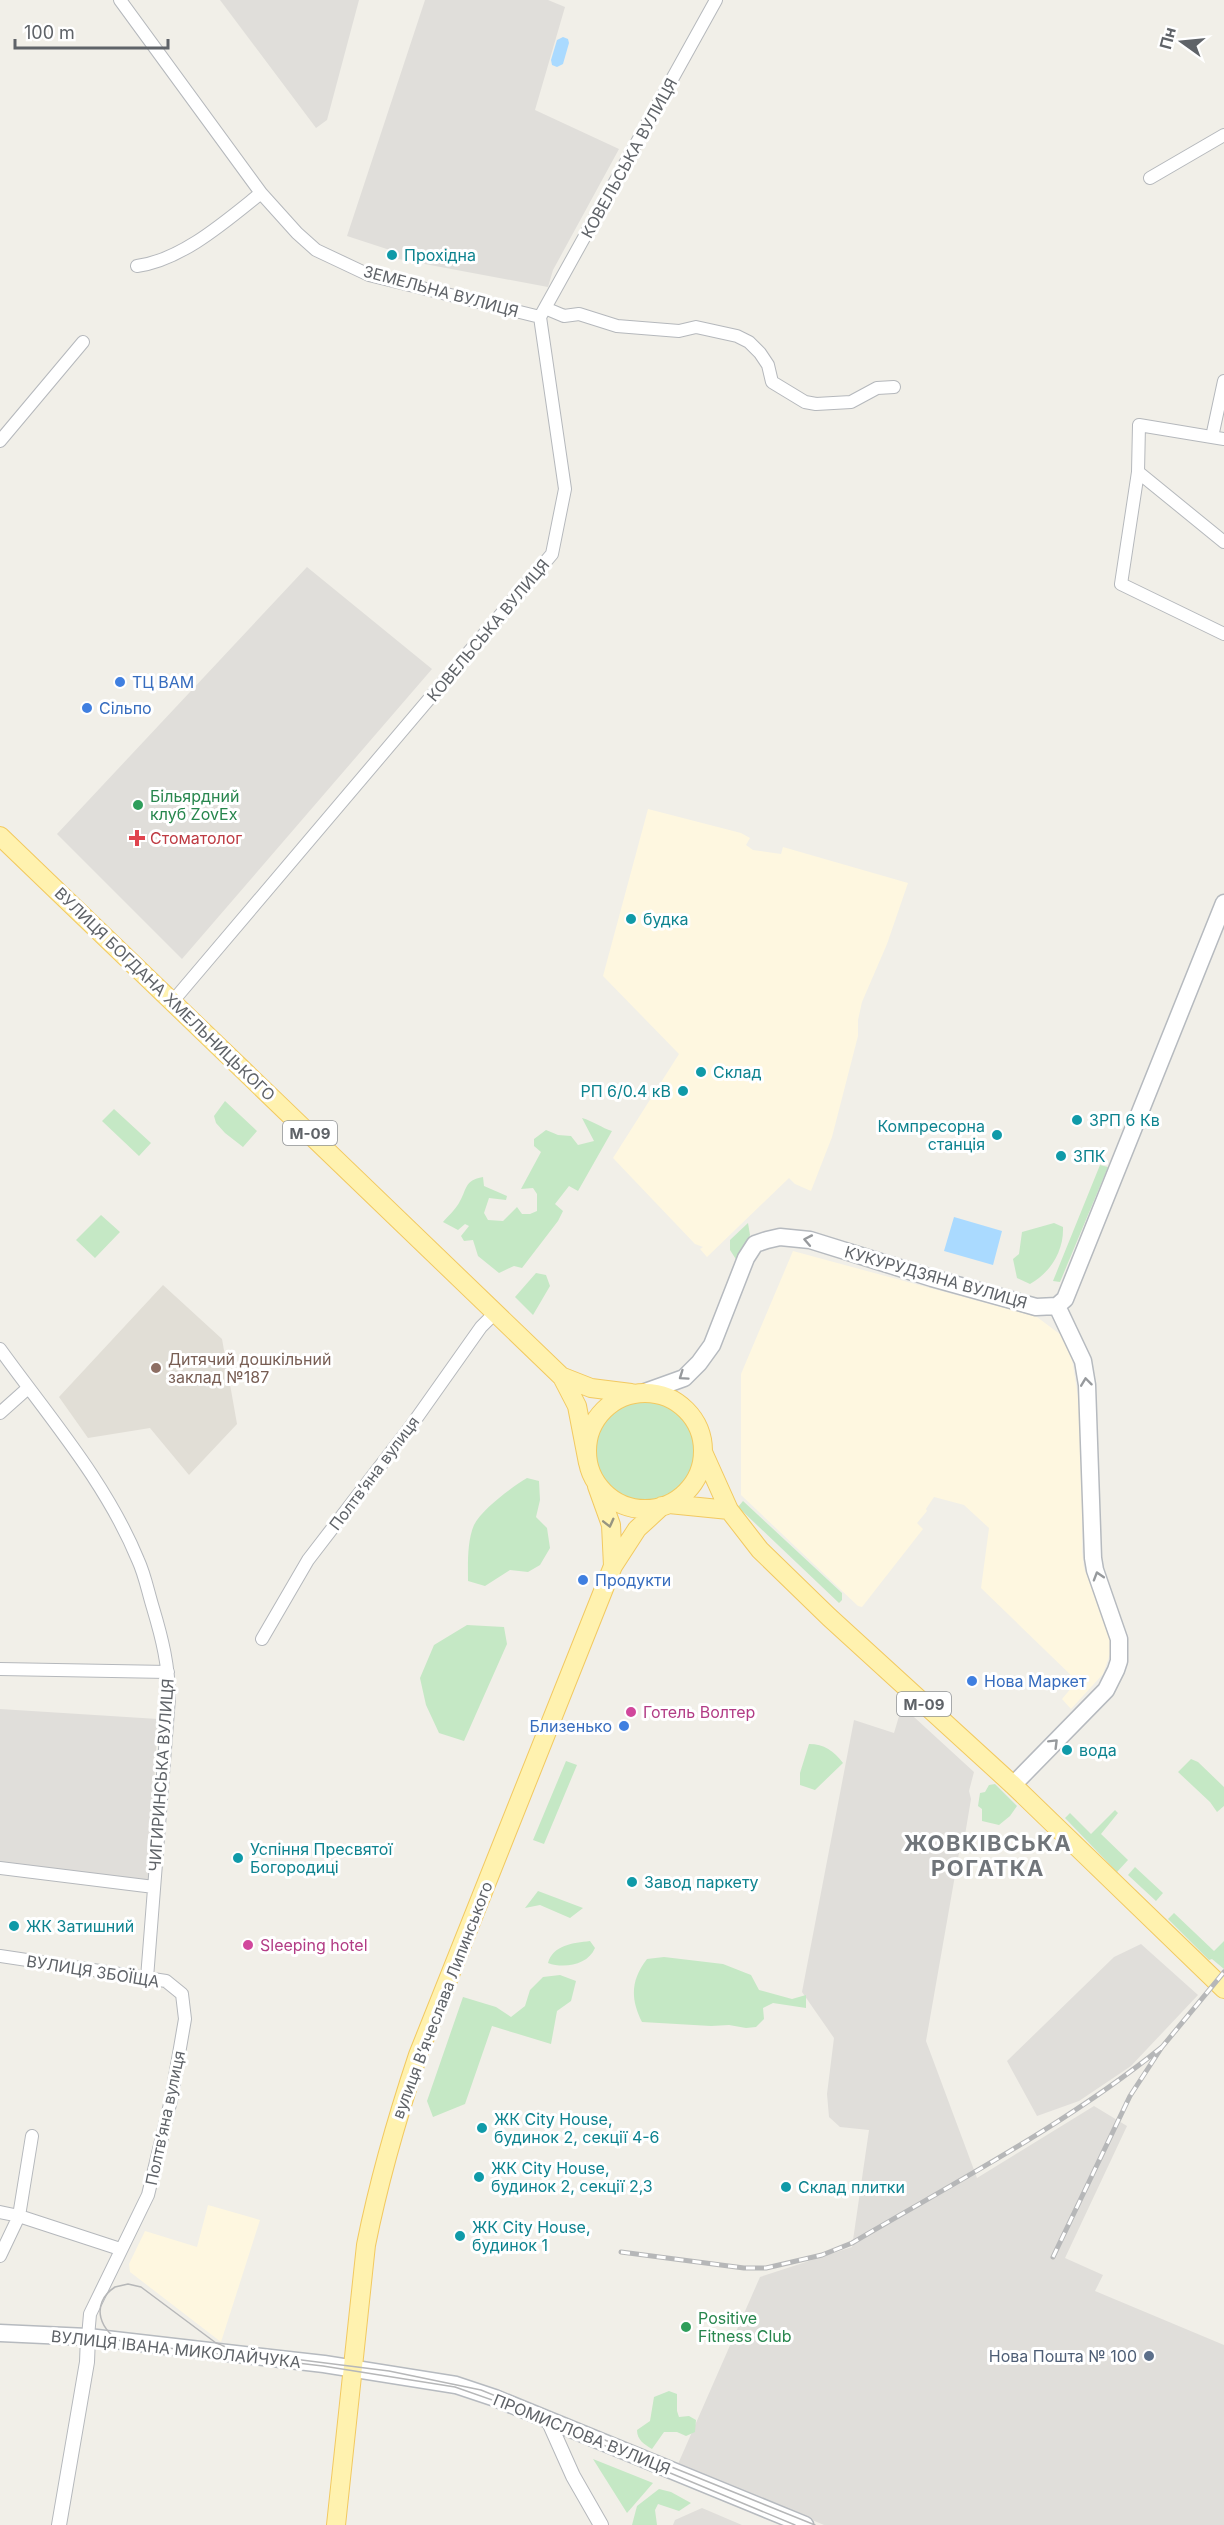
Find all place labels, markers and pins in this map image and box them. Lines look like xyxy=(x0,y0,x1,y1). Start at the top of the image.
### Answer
place label: Прохідна xyxy=(404,245,476,265)
marker: Прохідна xyxy=(385,248,399,262)
place label: ТЦ ВАМ xyxy=(132,672,194,692)
marker: ТЦ ВАМ xyxy=(113,675,127,689)
place label: Сільпо xyxy=(99,698,152,718)
marker: Сільпо xyxy=(80,701,94,715)
place label: Більярдний клуб ZovEx xyxy=(150,786,239,824)
marker: Більярдний клуб ZovEx xyxy=(131,798,145,812)
place label: Стоматолог xyxy=(150,828,242,848)
marker: Стоматолог xyxy=(128,829,146,847)
place label: будка xyxy=(643,909,688,929)
marker: будка xyxy=(624,912,638,926)
place label: Склад xyxy=(713,1062,762,1082)
marker: Склад xyxy=(694,1065,708,1079)
place label: РП 6/0.4 кВ xyxy=(580,1081,671,1101)
marker: РП 6/0.4 кВ xyxy=(676,1084,690,1098)
place label: ЗРП 6 Кв xyxy=(1089,1110,1160,1130)
marker: ЗРП 6 Кв xyxy=(1070,1113,1084,1127)
place label: Компресорна станція xyxy=(877,1116,985,1154)
marker: Компресорна станція xyxy=(990,1128,1004,1142)
place label: ЗПК xyxy=(1073,1146,1106,1166)
marker: ЗПК xyxy=(1054,1149,1068,1163)
place label: Дитячий дошкільний заклад №187 xyxy=(168,1349,331,1387)
marker: Дитячий дошкільний заклад №187 xyxy=(149,1361,163,1375)
place label: Продукти xyxy=(595,1570,671,1590)
marker: Продукти xyxy=(576,1573,590,1587)
place label: Нова Маркет xyxy=(984,1671,1087,1691)
marker: Нова Маркет xyxy=(965,1674,979,1688)
place label: Готель Волтер xyxy=(643,1702,755,1722)
marker: Готель Волтер xyxy=(624,1705,638,1719)
place label: Близенько xyxy=(529,1716,612,1736)
marker: Близенько xyxy=(617,1719,631,1733)
place label: вода xyxy=(1079,1740,1117,1760)
marker: вода xyxy=(1060,1743,1074,1757)
place label: Успіння Пресвятої Богородиці xyxy=(250,1839,393,1877)
marker: Успіння Пресвятої Богородиці xyxy=(231,1851,245,1865)
place label: Завод паркету xyxy=(644,1872,759,1892)
marker: Завод паркету xyxy=(625,1875,639,1889)
place label: ЖК Затишний xyxy=(26,1916,134,1936)
marker: ЖК Затишний xyxy=(7,1919,21,1933)
place label: Sleeping hotel xyxy=(260,1935,368,1955)
marker: Sleeping hotel xyxy=(241,1938,255,1952)
place label: ЖК City House, будинок 2, секції 4-6 xyxy=(494,2109,660,2147)
marker: ЖК City House, будинок 2, секції 4-6 xyxy=(475,2121,489,2135)
place label: ЖК City House, будинок 2, секції 2,3 xyxy=(491,2158,653,2196)
marker: ЖК City House, будинок 2, секції 2,3 xyxy=(472,2170,486,2184)
place label: Склад плитки xyxy=(798,2177,905,2197)
marker: Склад плитки xyxy=(779,2180,793,2194)
place label: ЖК City House, будинок 1 xyxy=(472,2217,591,2255)
marker: ЖК City House, будинок 1 xyxy=(453,2229,467,2243)
place label: Positive Fitness Club xyxy=(698,2308,792,2346)
marker: Positive Fitness Club xyxy=(679,2320,693,2334)
place label: Нова Пошта № 100 xyxy=(989,2346,1137,2366)
marker: Нова Пошта № 100 xyxy=(1142,2349,1156,2363)

